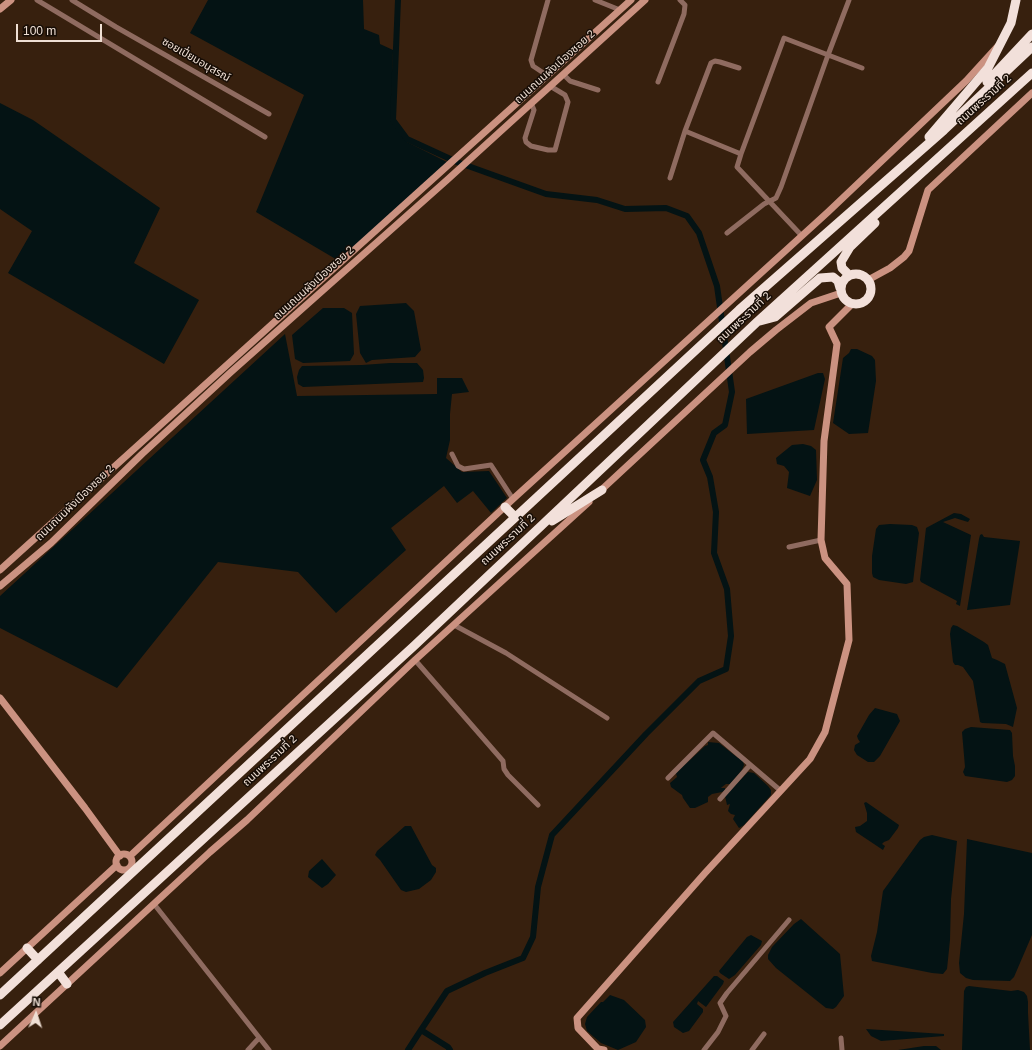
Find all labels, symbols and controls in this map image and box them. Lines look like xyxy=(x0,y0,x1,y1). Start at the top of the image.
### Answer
scale bar xyxy=(18,16,104,42)
text: 100 m xyxy=(23,24,56,38)
street label: ถนนถนนผังเมืองซอย 2 xyxy=(512,27,598,107)
street label: ซอยเปี่ยมอนุสรณ์ xyxy=(159,35,233,85)
street label: ถนนพระรามที่ 2 xyxy=(954,72,1014,128)
street label: ถนนถนนผังเมืองซอย 2 xyxy=(271,243,357,323)
street label: ถนนพระรามที่ 2 xyxy=(714,290,774,346)
street label: ถนนถนนผังเมืองซอย 2 xyxy=(33,462,117,544)
street label: ถนนพระรามที่ 2 xyxy=(478,512,538,568)
street label: ถนนพระรามที่ 2 xyxy=(240,733,300,789)
north arrow xyxy=(16,994,56,1034)
text: N xyxy=(32,996,41,1008)

